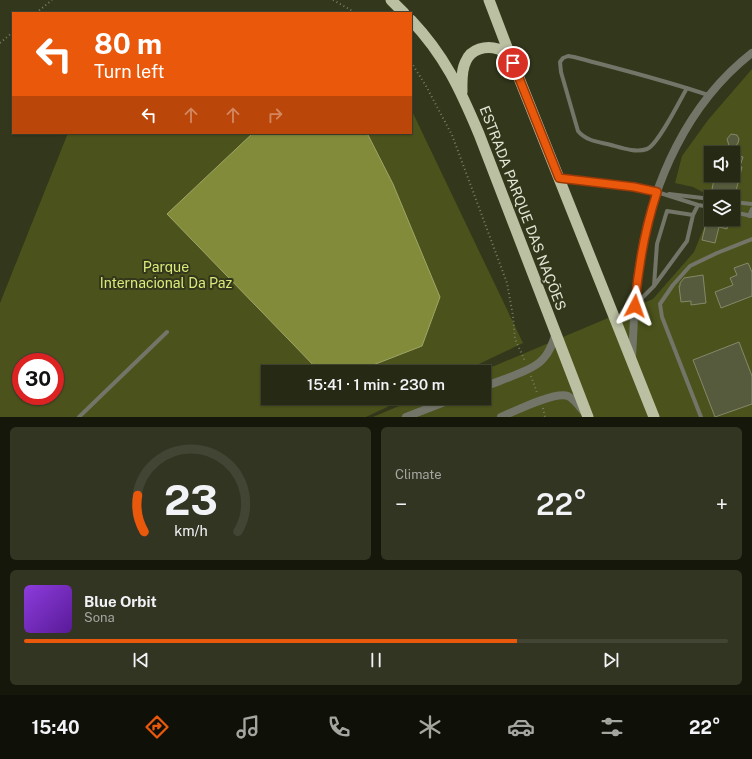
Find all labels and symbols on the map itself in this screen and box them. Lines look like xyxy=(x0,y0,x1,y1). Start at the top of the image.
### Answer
pin xyxy=(496,46,530,80)
street label: ESTRADA PARQUE DAS NAÇÕES xyxy=(477,103,570,312)
park label: Parque Internacional Da Paz xyxy=(100,259,233,291)
position arrow xyxy=(614,285,656,327)
speed limit sign: 30 xyxy=(12,353,64,405)

